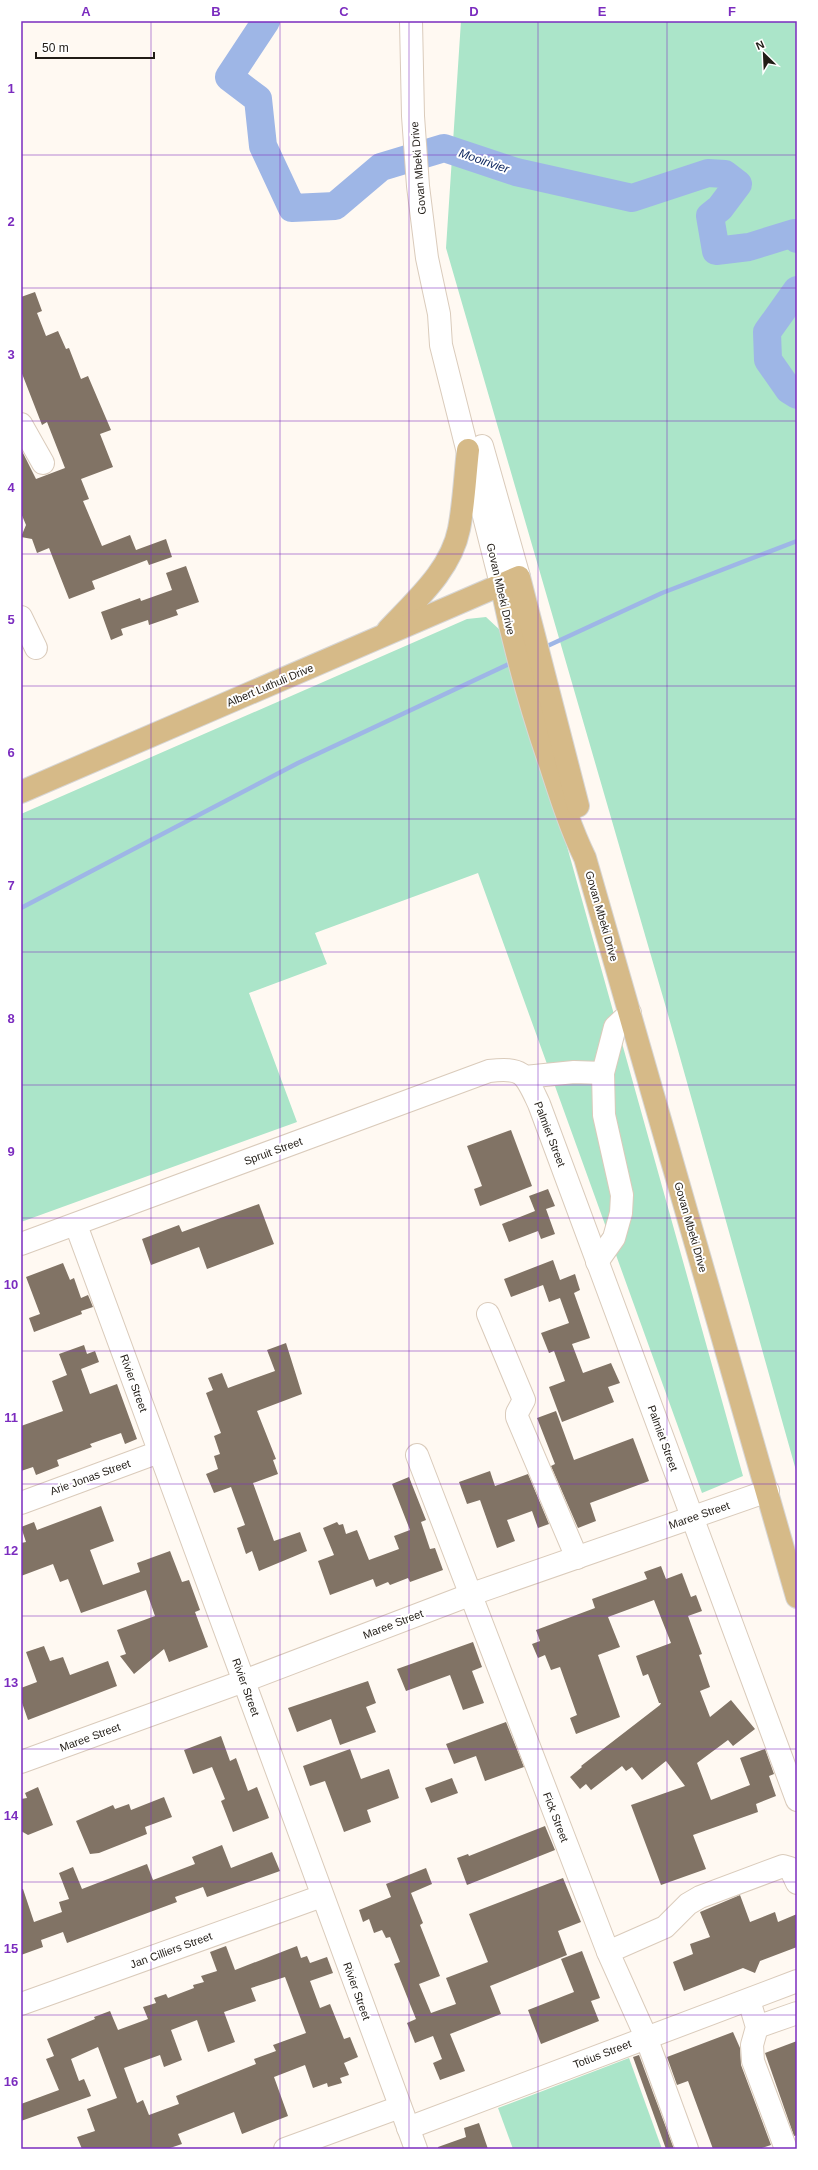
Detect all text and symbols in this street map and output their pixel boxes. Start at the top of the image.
text: A [81,4,91,19]
text: B [211,4,221,19]
text: C [339,4,349,19]
text: D [469,4,479,19]
text: E [598,4,607,19]
text: F [728,4,736,19]
scale bar [36,34,154,60]
north arrow [744,34,784,74]
text: N [754,38,766,52]
text: 50 m [42,41,69,55]
text: 1 [7,81,15,96]
street label: Govan Mbeki Drive [408,121,428,215]
water label: Mooirivier [457,146,512,176]
text: 2 [7,214,15,229]
text: 3 [7,347,15,362]
text: 4 [7,480,15,495]
street label: Govan Mbeki Drive [485,542,517,636]
text: 5 [7,612,15,627]
street label: Albert Luthuli Drive [225,661,315,709]
text: 6 [7,745,15,760]
street label: Govan Mbeki Drive [583,869,621,963]
text: 7 [7,878,15,893]
text: 8 [7,1011,15,1026]
street label: Palmiet Street [532,1100,568,1168]
street label: Spruit Street [242,1135,304,1167]
text: 9 [7,1144,15,1159]
street label: Govan Mbeki Drive [672,1180,710,1274]
text: 10 [4,1277,18,1292]
street label: Rivier Street [118,1353,150,1413]
street label: Palmiet Street [646,1403,680,1473]
text: 11 [4,1410,18,1425]
street label: Arie Jonas Street [48,1457,132,1497]
street label: Maree Street [667,1499,731,1531]
text: 12 [4,1543,18,1558]
street label: Maree Street [361,1607,425,1641]
street label: Rivier Street [230,1657,262,1717]
text: 13 [4,1675,18,1690]
street label: Maree Street [58,1720,122,1754]
street label: Fick Street [541,1790,571,1844]
text: 14 [4,1808,19,1823]
street label: Jan Cilliers Street [128,1930,214,1970]
text: 15 [4,1941,18,1956]
street label: Rivier Street [341,1961,373,2021]
street label: Totius Street [571,2037,633,2071]
text: 16 [4,2074,18,2089]

